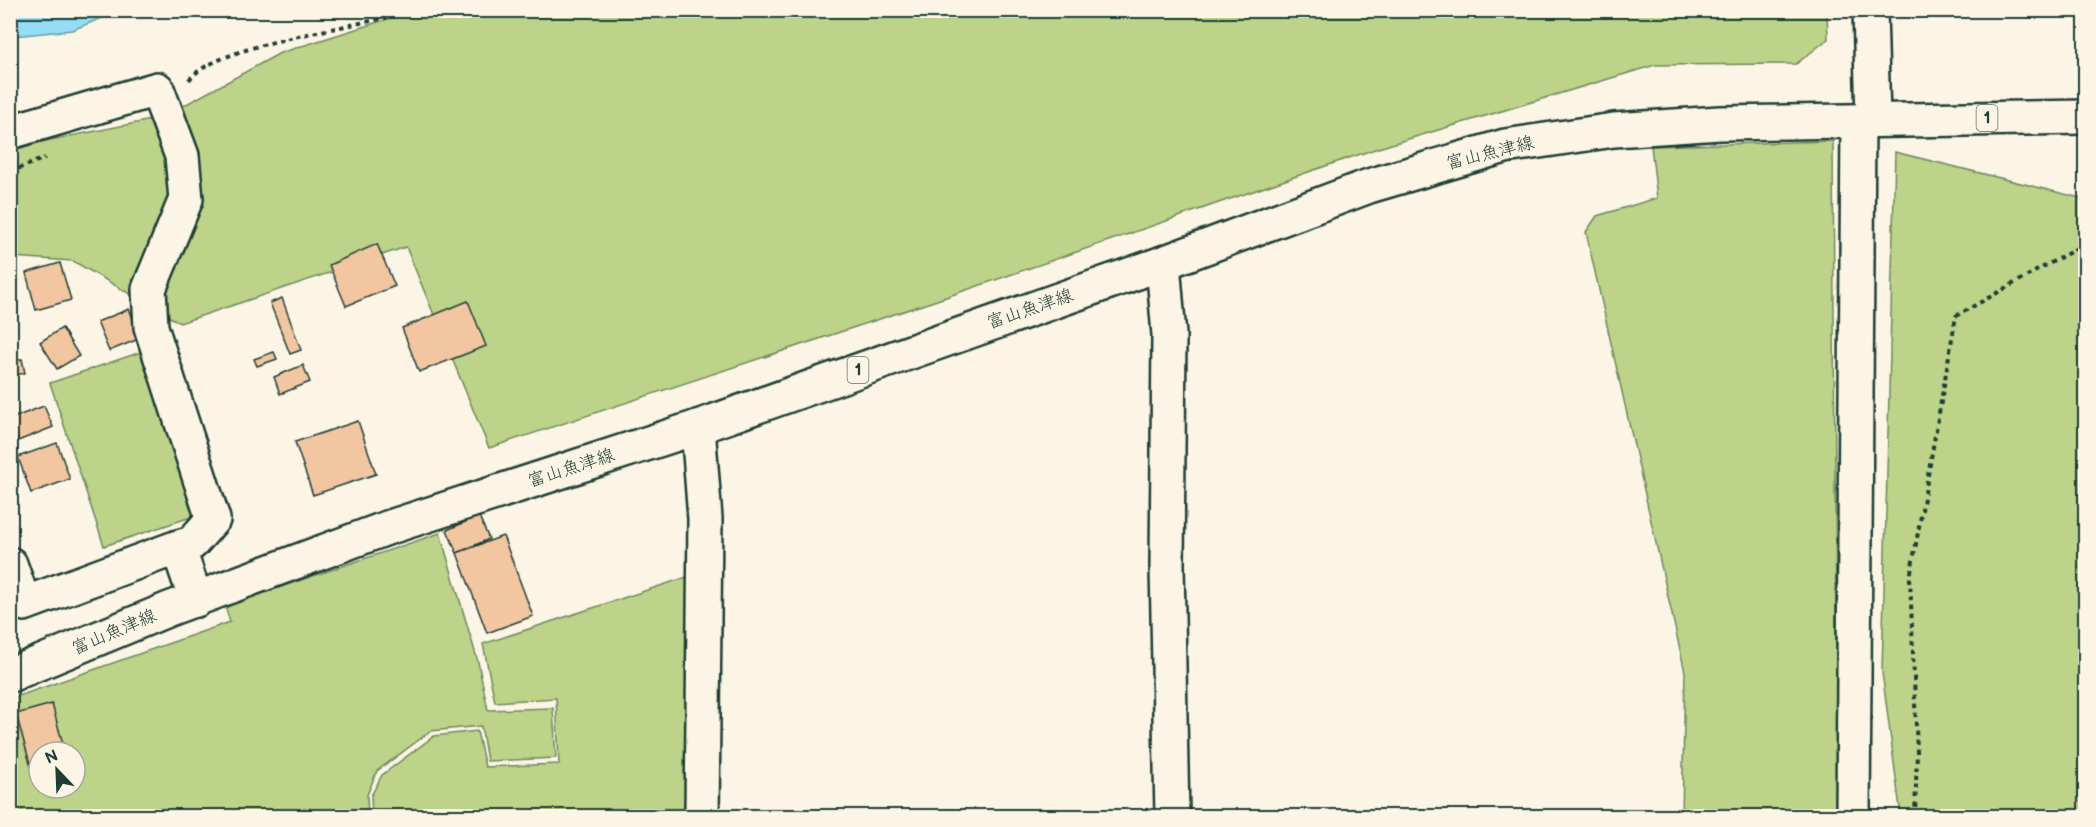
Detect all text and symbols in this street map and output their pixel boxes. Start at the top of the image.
road number: 1 [1976,105,1998,131]
street label: 富山魚津線 [1444,132,1536,174]
street label: 富山魚津線 [984,284,1076,334]
road number: 1 [848,357,868,383]
street label: 富山魚津線 [525,444,617,492]
street label: 富山魚津線 [68,605,160,659]
north arrow [27,740,87,800]
text: N [42,746,61,769]

